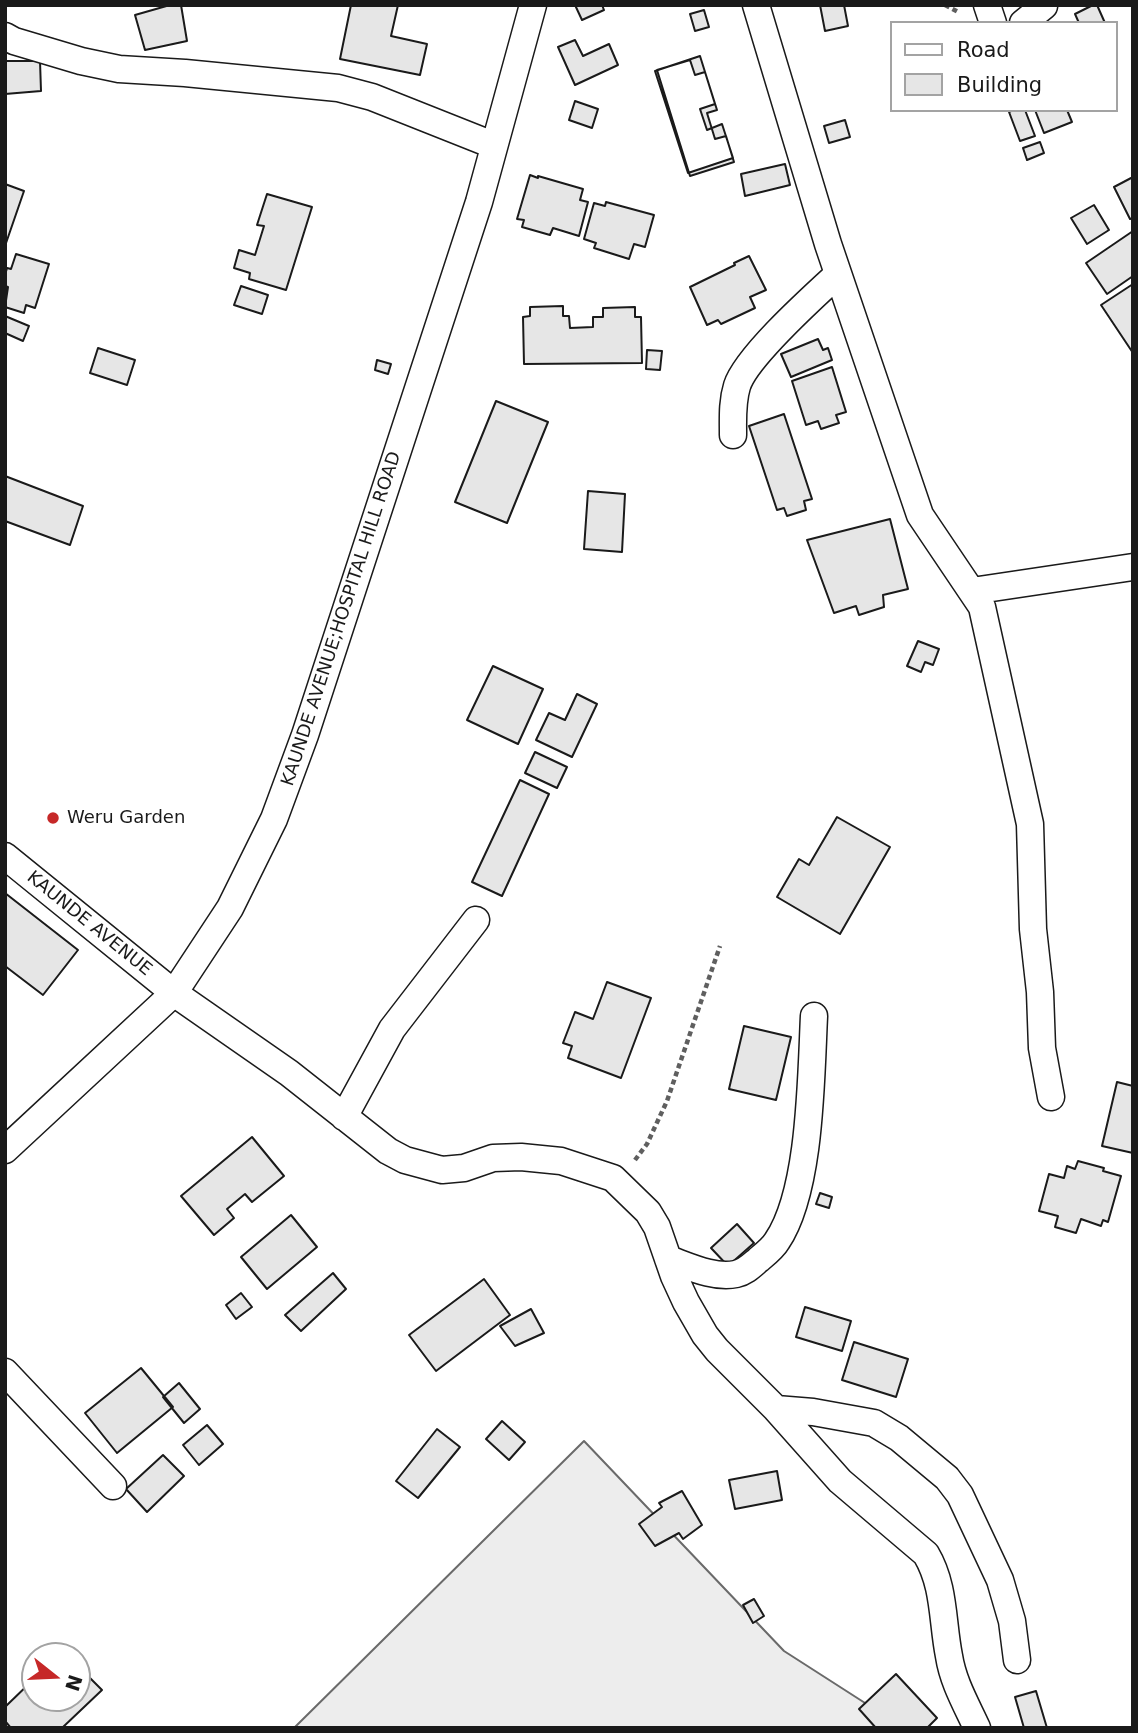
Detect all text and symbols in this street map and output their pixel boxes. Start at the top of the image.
legend [890,21,1117,112]
text: Road [957,38,1010,62]
text: Building [957,73,1042,97]
street label: KAUNDE AVENUE;HOSPITAL HILL ROAD [278,449,406,789]
place label: Weru Garden [67,807,185,829]
marker: Weru Garden [45,810,61,826]
street label: KAUNDE AVENUE [22,867,156,981]
north arrow [21,1642,91,1712]
text: N [61,1672,87,1694]

